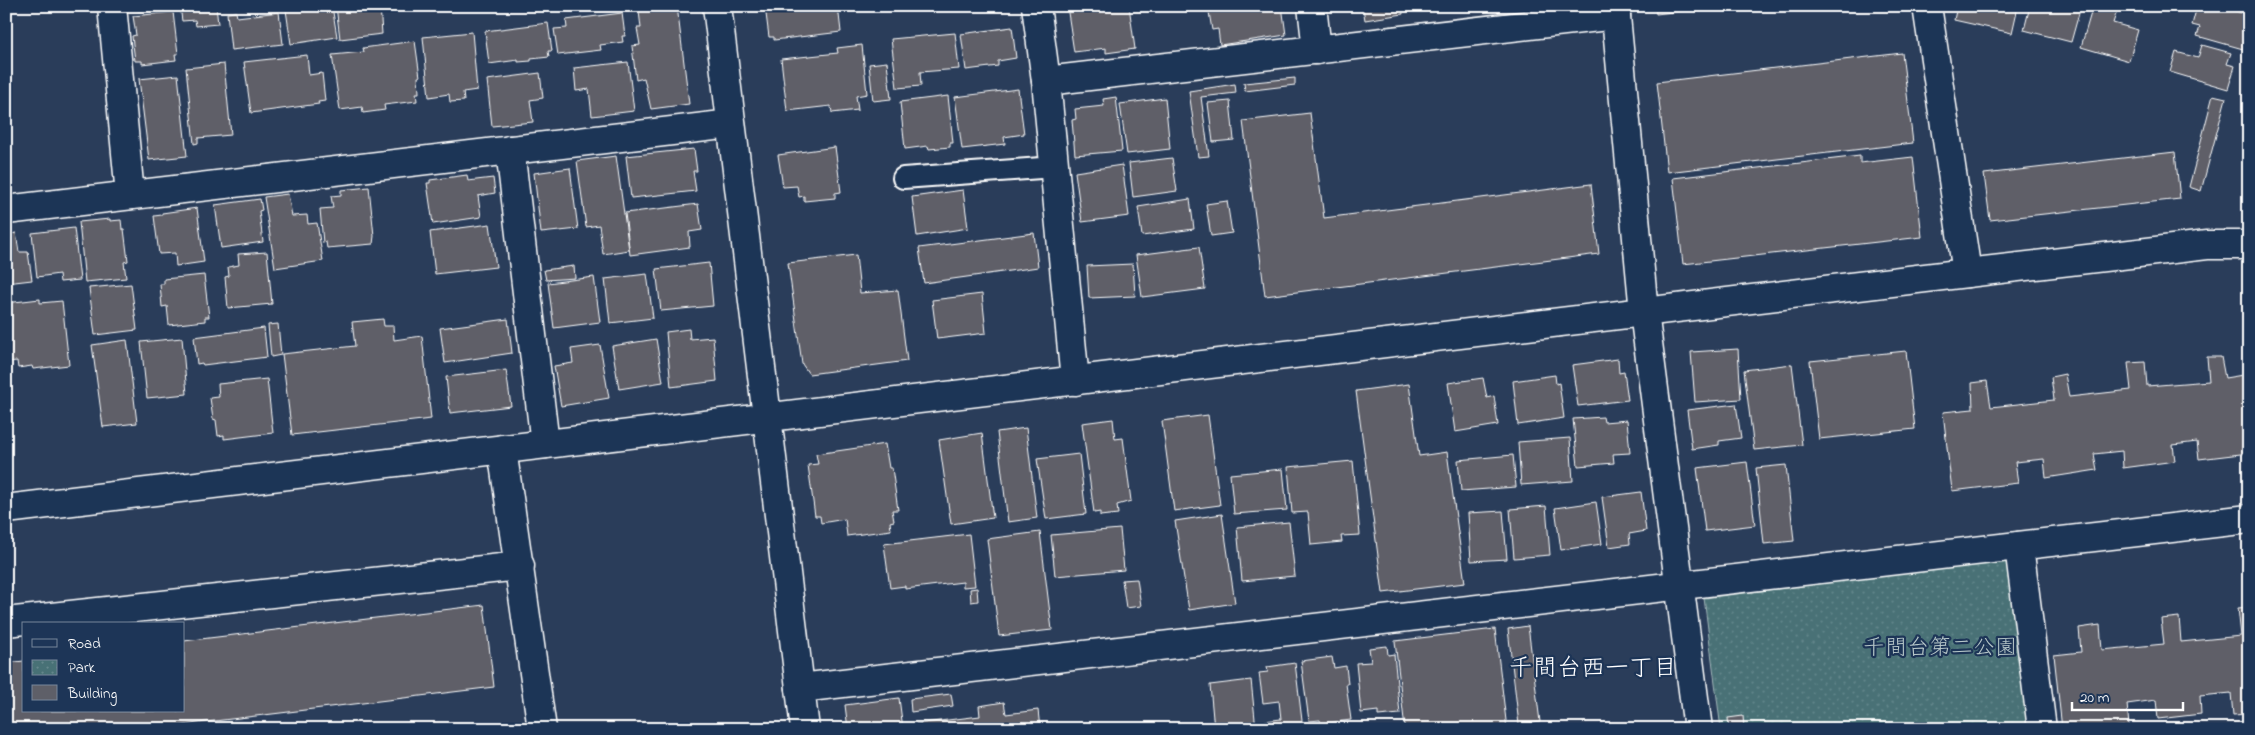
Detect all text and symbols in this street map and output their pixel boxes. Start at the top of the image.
legend [22,622,185,712]
text: Road [68,633,101,655]
park label: 千間台第二公園 [1863,633,2017,665]
district label: 千間台西一丁目 [1509,652,1677,687]
text: Park [68,657,96,679]
scale bar [2072,680,2184,712]
text: Building [67,683,117,706]
text: 20 m [2080,687,2110,709]

